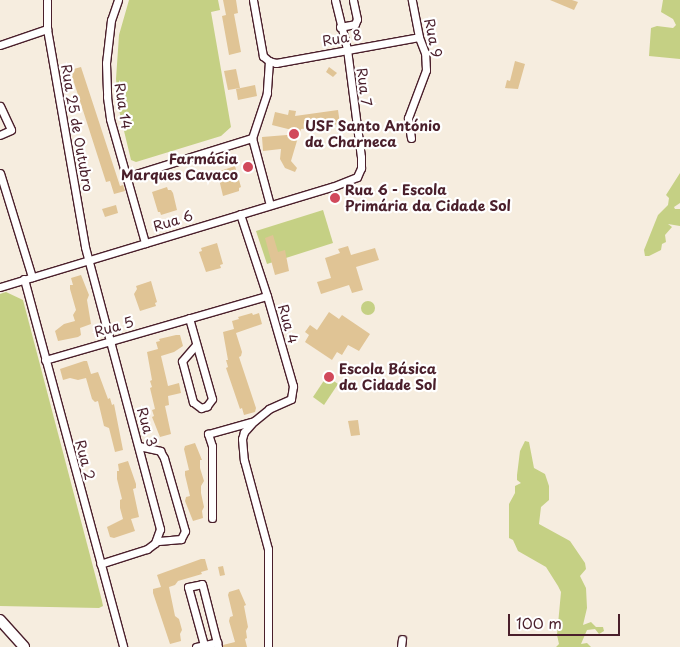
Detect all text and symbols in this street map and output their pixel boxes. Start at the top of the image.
street label: Rua 9 [421,17,445,59]
street label: Rua 8 [321,26,363,50]
street label: Rua 25 de Outubro [57,63,97,193]
street label: Rua 7 [353,66,375,108]
street label: Rua 14 [111,81,135,131]
place label: USF Santo António da Charneca [305,118,439,150]
marker: USF Santo António da Charneca [287,127,301,141]
place label: Farmácia Marques Cavaco [120,151,238,184]
marker: Farmácia Marques Cavaco [242,161,254,173]
place label: Rua 6 - Escola Primária da Cidade Sol [345,182,510,214]
marker: Rua 6 - Escola Primária da Cidade Sol [329,192,341,204]
street label: Rua 6 [151,207,195,235]
street label: Rua 4 [274,302,302,346]
street label: Rua 5 [92,313,136,341]
place label: Escola Básica da Cidade Sol [339,361,437,394]
marker: Escola Básica da Cidade Sol [323,371,335,383]
street label: Rua 3 [133,405,161,449]
street label: Rua 2 [72,438,98,482]
scale bar [510,604,622,636]
text: 100 m [516,611,562,634]

